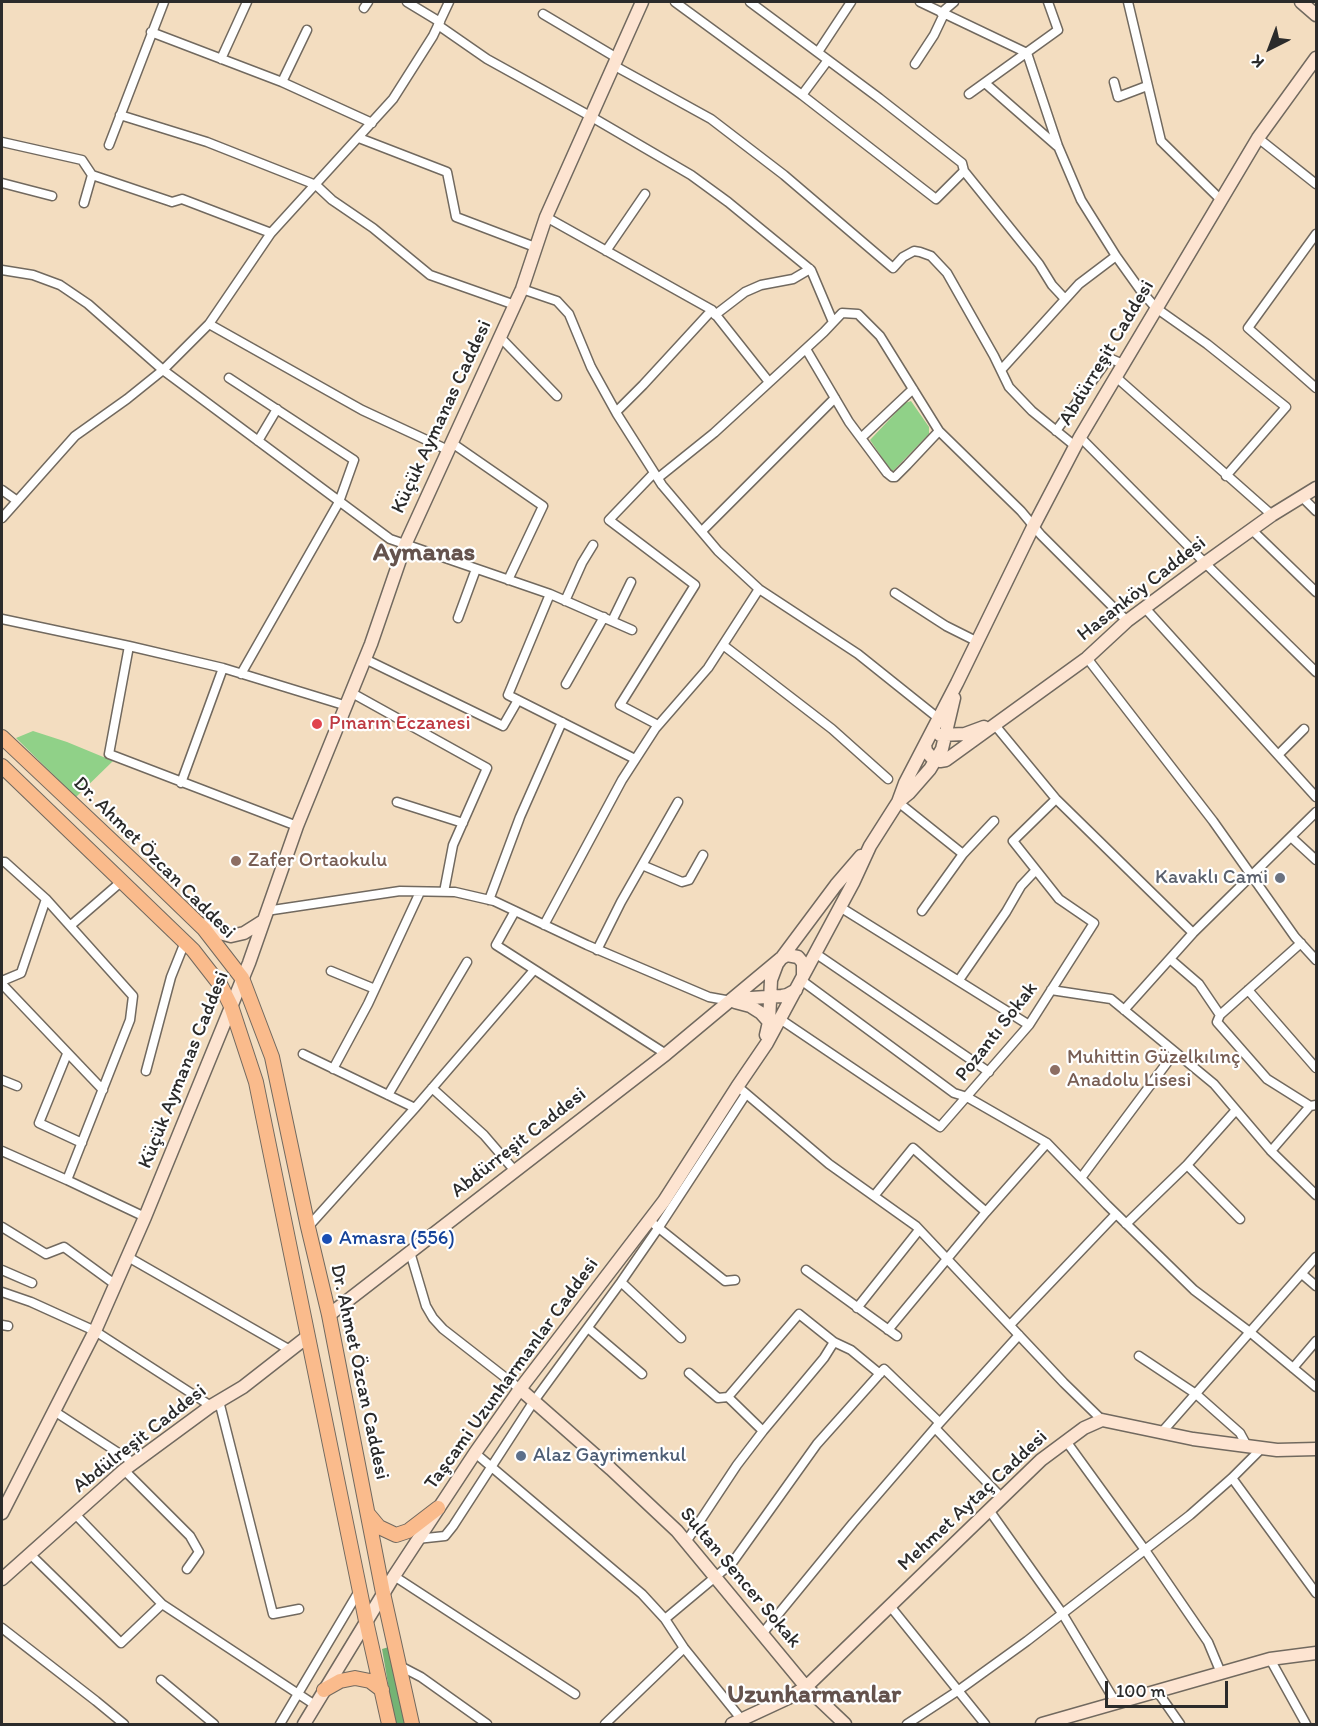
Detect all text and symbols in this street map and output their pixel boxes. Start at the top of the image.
north arrow [1240,18,1300,78]
text: K [1247,51,1268,72]
street label: Abdürreşit Caddesi [1054,276,1160,430]
street label: Küçük Aymanas Caddesi [387,317,497,517]
street label: Hasanköy Caddesi [1073,531,1211,647]
district label: Aymanas [373,537,475,569]
place label: Pınarın Eczanesi [329,712,470,736]
marker: Pınarın Eczanesi [310,717,324,731]
street label: Dr. Ahmet Özcan Caddesi [68,772,240,944]
place label: Zafer Ortaokulu [248,849,387,873]
marker: Zafer Ortaokulu [229,854,243,868]
place label: Kavaklı Cami [1155,866,1268,890]
marker: Kavaklı Cami [1273,871,1287,885]
street label: Küçük Aymanas Caddesi [133,968,235,1172]
street label: Pozantı Sokak [951,977,1043,1087]
place label: Muhittin Güzelkılınç Anadolu Lisesi [1067,1046,1240,1093]
marker: Muhittin Güzelkılınç Anadolu Lisesi [1048,1063,1062,1077]
street label: Abdürreşit Caddesi [447,1083,591,1203]
place label: Amasra (556) [339,1227,455,1251]
marker: Amasra (556) [320,1232,334,1246]
street label: Taşcami Uzunharmanlar Caddesi [420,1253,604,1495]
street label: Dr. Ahmet Özcan Caddesi [324,1262,394,1482]
street label: Abdülreşit Caddesi [69,1379,211,1499]
street label: Mehmet Aytaç Caddesi [893,1425,1053,1577]
place label: Alaz Gayrimenkul [533,1444,686,1468]
marker: Alaz Gayrimenkul [514,1449,528,1463]
street label: Sultan Sencer Sokak [674,1503,806,1653]
scale bar [1108,1669,1231,1707]
district label: Uzunharmanlar [727,1679,901,1711]
text: 100 m [1116,1680,1166,1702]

